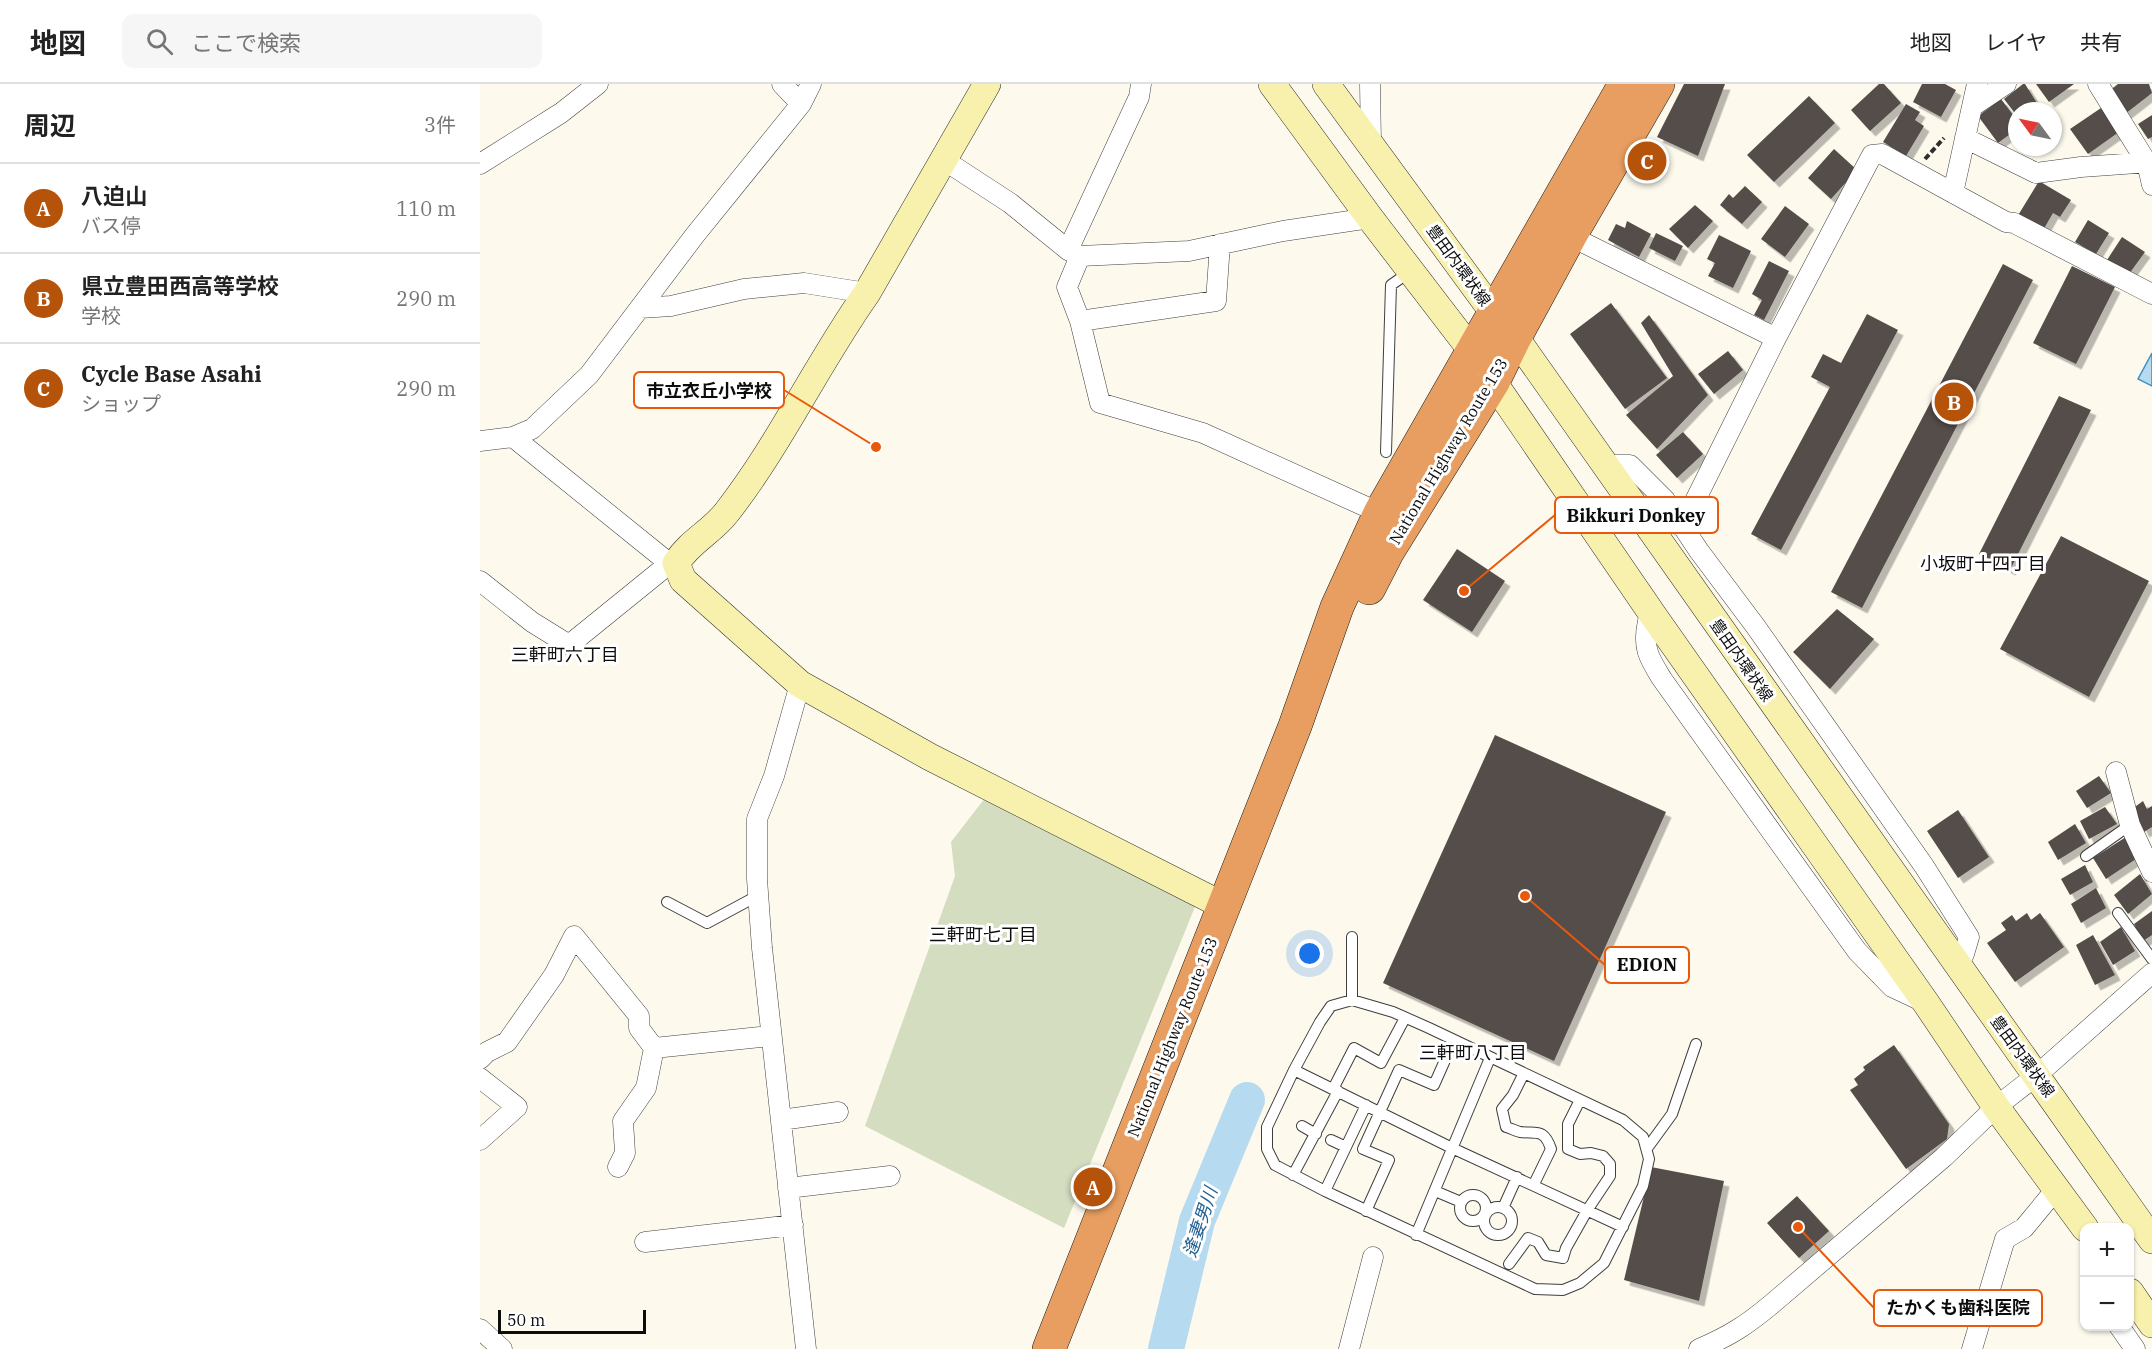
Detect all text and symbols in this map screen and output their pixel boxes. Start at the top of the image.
search box [122,14,542,68]
text: 地図 [30,24,86,61]
icon: search [143,25,176,58]
text: ここで検索 [191,28,301,57]
text: 地図 [1910,28,1952,56]
text: レイヤ [1985,28,2047,56]
text: 共有 [2080,28,2122,56]
north arrow [2008,102,2062,156]
text: 周辺 [24,108,76,142]
text: 3件 [424,111,456,138]
pin: C [1628,138,1666,184]
text: 八迫山 [81,181,147,210]
text: A [37,195,50,222]
text: 110 m [396,195,456,222]
text: バス停 [81,212,141,239]
street label: 豊田内環状線 [1423,220,1495,310]
text: 県立豊田西高等学校 [81,271,279,300]
text: B [36,285,51,312]
text: 290 m [396,285,456,312]
text: 学校 [81,302,121,329]
street label: National Highway Route 153 [1384,354,1512,548]
text: Cycle Base Asahi [81,359,262,388]
callout: 市立衣丘小学校 [634,372,784,408]
text: C [37,375,50,402]
text: 290 m [396,375,456,402]
text: 市立衣丘小学校 [646,379,772,402]
pin: B [1934,380,1974,424]
text: ショップ [81,390,161,417]
callout: Bikkuri Donkey [1555,497,1718,533]
text: Bikkuri Donkey [1567,504,1706,527]
district label: 小坂町十四丁目 [1920,552,2046,575]
street label: 豊田内環状線 [1706,615,1778,705]
district label: 三軒町六丁目 [511,643,619,666]
district label: 三軒町七丁目 [929,923,1037,946]
street label: National Highway Route 153 [1123,934,1221,1140]
your location [1295,939,1324,968]
callout: EDION [1605,947,1689,983]
text: EDION [1617,953,1677,976]
street label: 豊田内環状線 [1987,1011,2059,1101]
district label: 三軒町八丁目 [1419,1041,1527,1064]
pin: A [1074,1164,1112,1210]
water label: 逢妻男川 [1178,1182,1223,1260]
map controls [2080,1223,2134,1331]
button: + [2080,1223,2134,1277]
button: − [2080,1277,2134,1331]
callout: たかくも歯科医院 [1874,1290,2042,1326]
text: たかくも歯科医院 [1886,1296,2030,1319]
scale bar [498,1307,646,1334]
text: 50 m [507,1310,545,1330]

